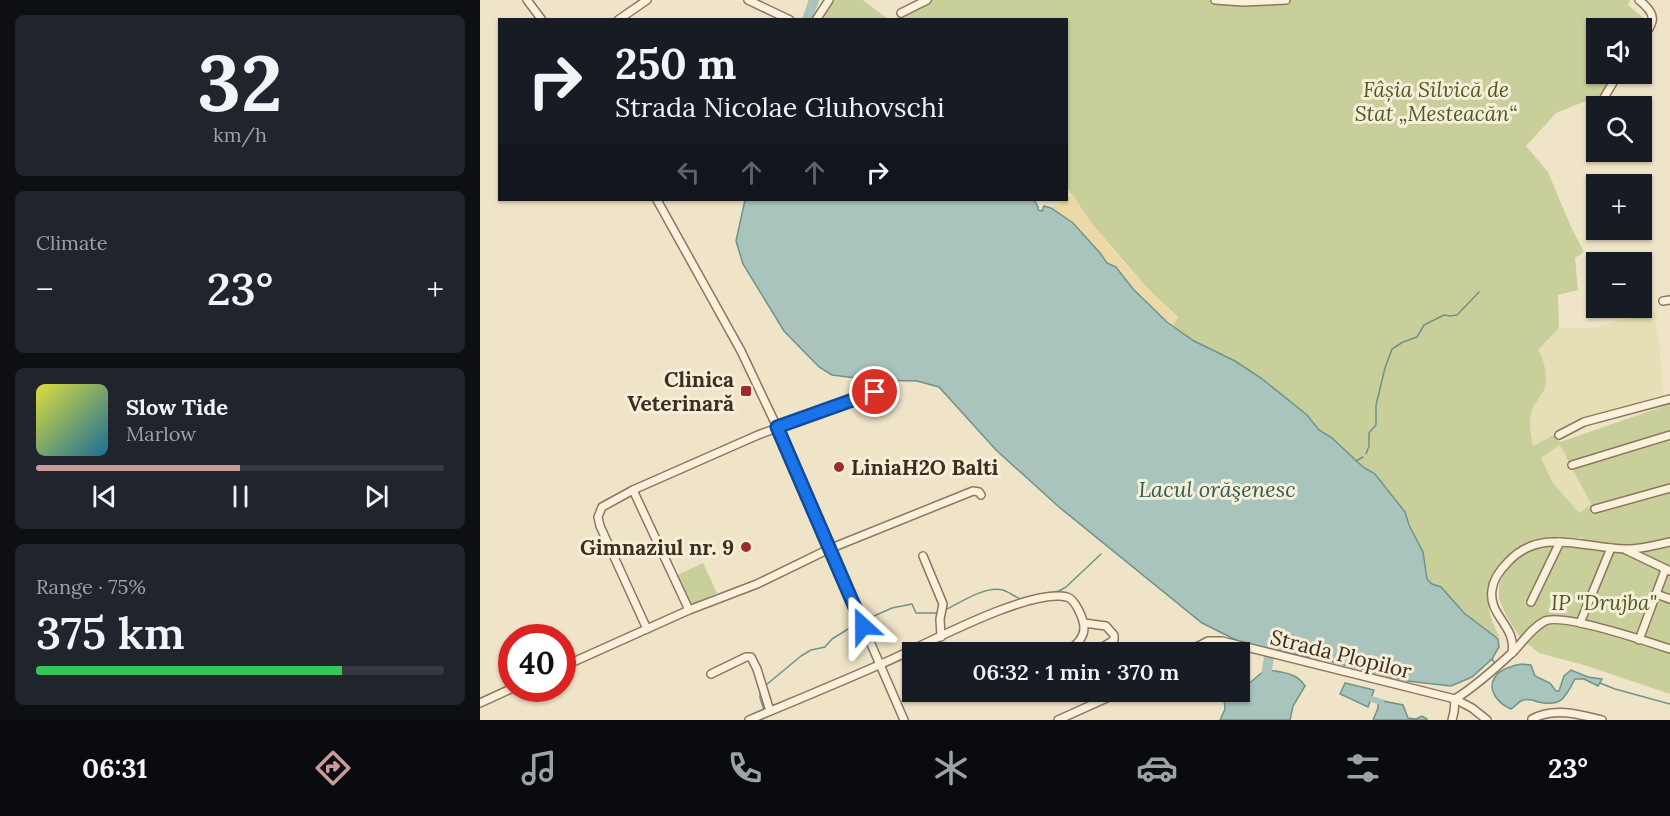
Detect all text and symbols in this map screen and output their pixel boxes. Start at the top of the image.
map controls [1586,18,1652,318]
button: sound [1586,18,1652,84]
text: 32 [197,33,283,132]
text: 250 m [615,37,736,91]
icon: right [516,42,594,120]
park label: Fâșia Silvică de Stat „Mesteacăn“ [1355,76,1517,127]
text: Strada Nicolae Gluhovschi [615,90,945,124]
button: search [1586,96,1652,162]
text: km/h [213,122,267,147]
icon: left [672,156,705,189]
icon: ahead [735,156,768,189]
icon: ahead [798,156,831,189]
icon: right [861,156,894,189]
button: + [1586,174,1652,240]
text: Climate [36,230,108,255]
button: − [1586,252,1652,318]
text: 23° [207,260,273,317]
text: − [36,268,54,310]
text: + [426,268,444,310]
place label: Clinica Veterinară [627,366,734,417]
pin [849,366,900,417]
icon: arrive [858,375,891,408]
marker: Clinica Veterinară [739,384,753,398]
text: Slow Tide [126,393,228,421]
text: Marlow [126,421,196,446]
place label: LiniaH2O Balti [851,454,999,481]
marker: LiniaH2O Balti [832,460,846,474]
water label: Lacul orăşenesc [1138,475,1296,503]
icon: previous [88,480,121,513]
icon: pause [224,480,257,513]
icon: next [360,480,393,513]
place label: Gimnaziul nr. 9 [580,534,734,561]
marker: Gimnaziul nr. 9 [739,540,753,554]
text: Range · 75% [36,574,146,599]
park label: IP "Drujba" [1551,589,1657,616]
position arrow [831,594,895,658]
text: 375 km [36,604,185,661]
street label: Strada Plopilor [1267,623,1415,685]
speed limit sign: 40 [498,624,576,702]
text: 06:32 · 1 min · 370 m [973,658,1179,686]
icon: directions [312,747,354,789]
icon: music [518,747,560,789]
icon: phone [724,747,766,789]
icon: climate [930,747,972,789]
icon: car [1136,747,1178,789]
icon: filters [1342,747,1384,789]
text: 06:31 [82,751,148,785]
text: 23° [1548,751,1588,785]

